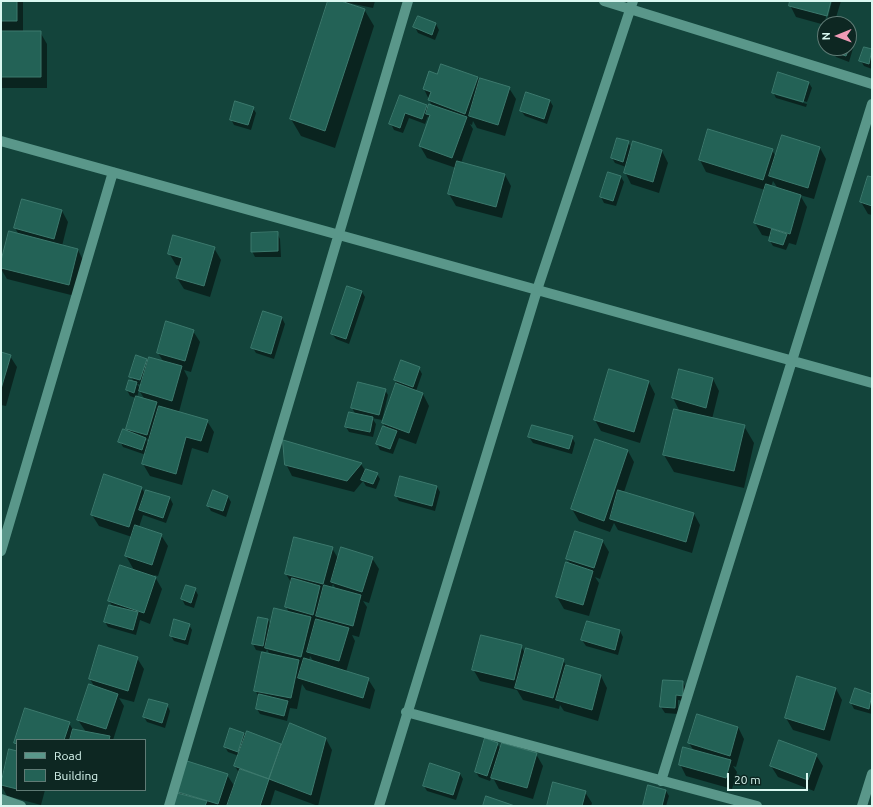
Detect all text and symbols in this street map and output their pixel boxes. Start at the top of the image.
north arrow [817,16,857,56]
text: N [820,32,832,40]
legend [16,739,146,791]
text: Road [54,749,82,762]
scale bar [729,765,810,791]
text: Building [54,769,98,782]
text: 20 m [734,773,761,786]

